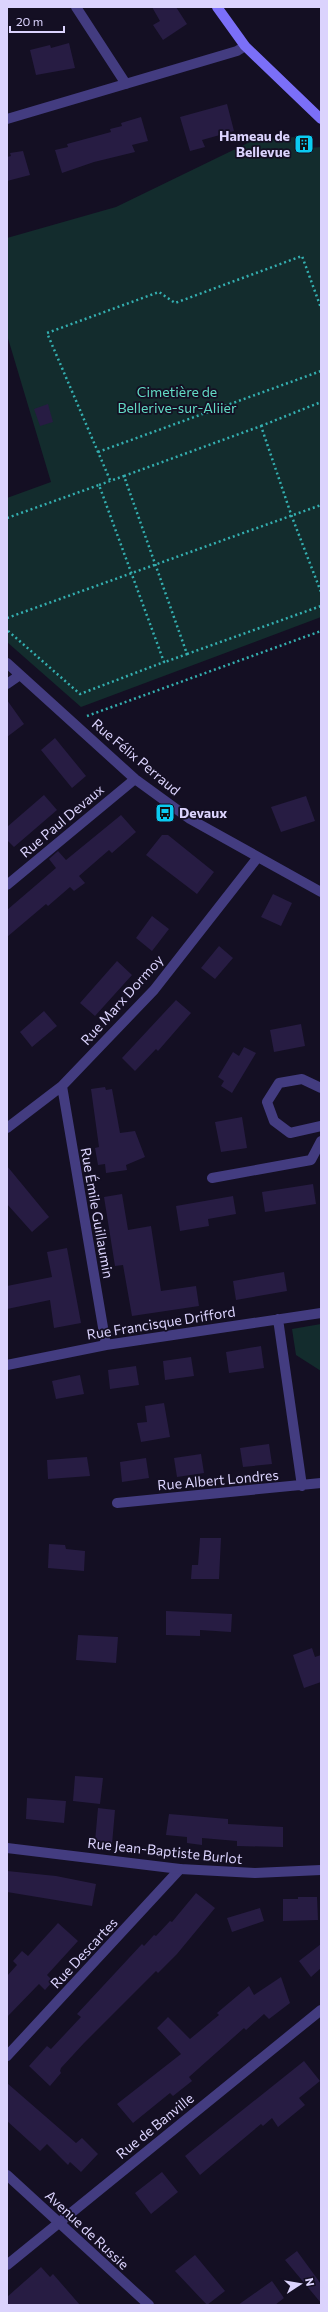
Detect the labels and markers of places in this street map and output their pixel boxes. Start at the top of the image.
place label: Hameau de Bellevue [219,127,290,160]
building icon: Hameau de Bellevue [293,133,315,155]
bus stop icon: Devaux [154,802,176,824]
place label: Devaux [179,804,227,821]

